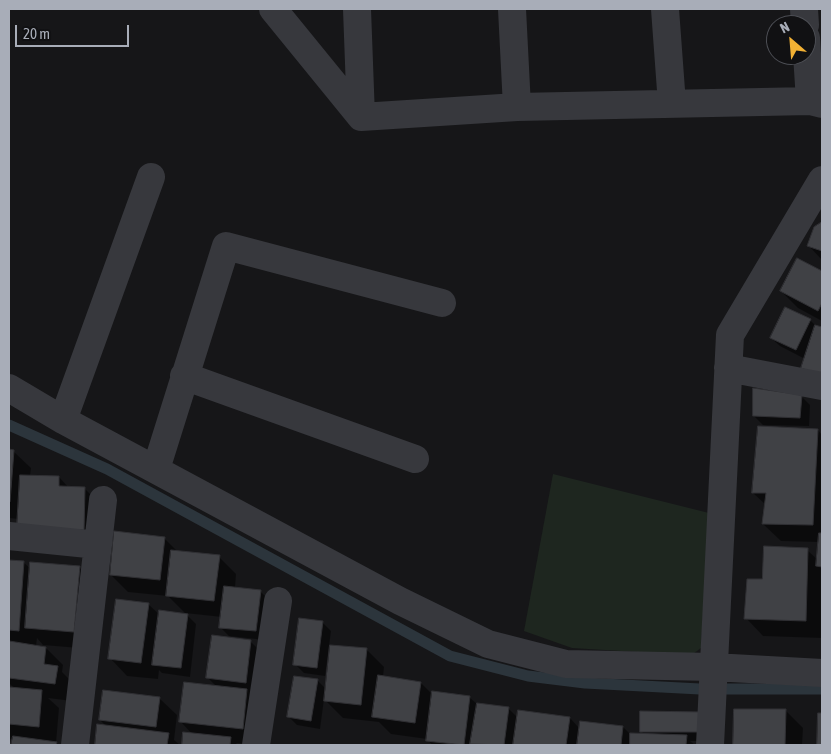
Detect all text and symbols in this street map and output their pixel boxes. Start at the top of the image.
scale bar [18,15,131,47]
north arrow [766,15,816,65]
text: N [777,19,792,37]
text: 20 m [23,25,50,42]

